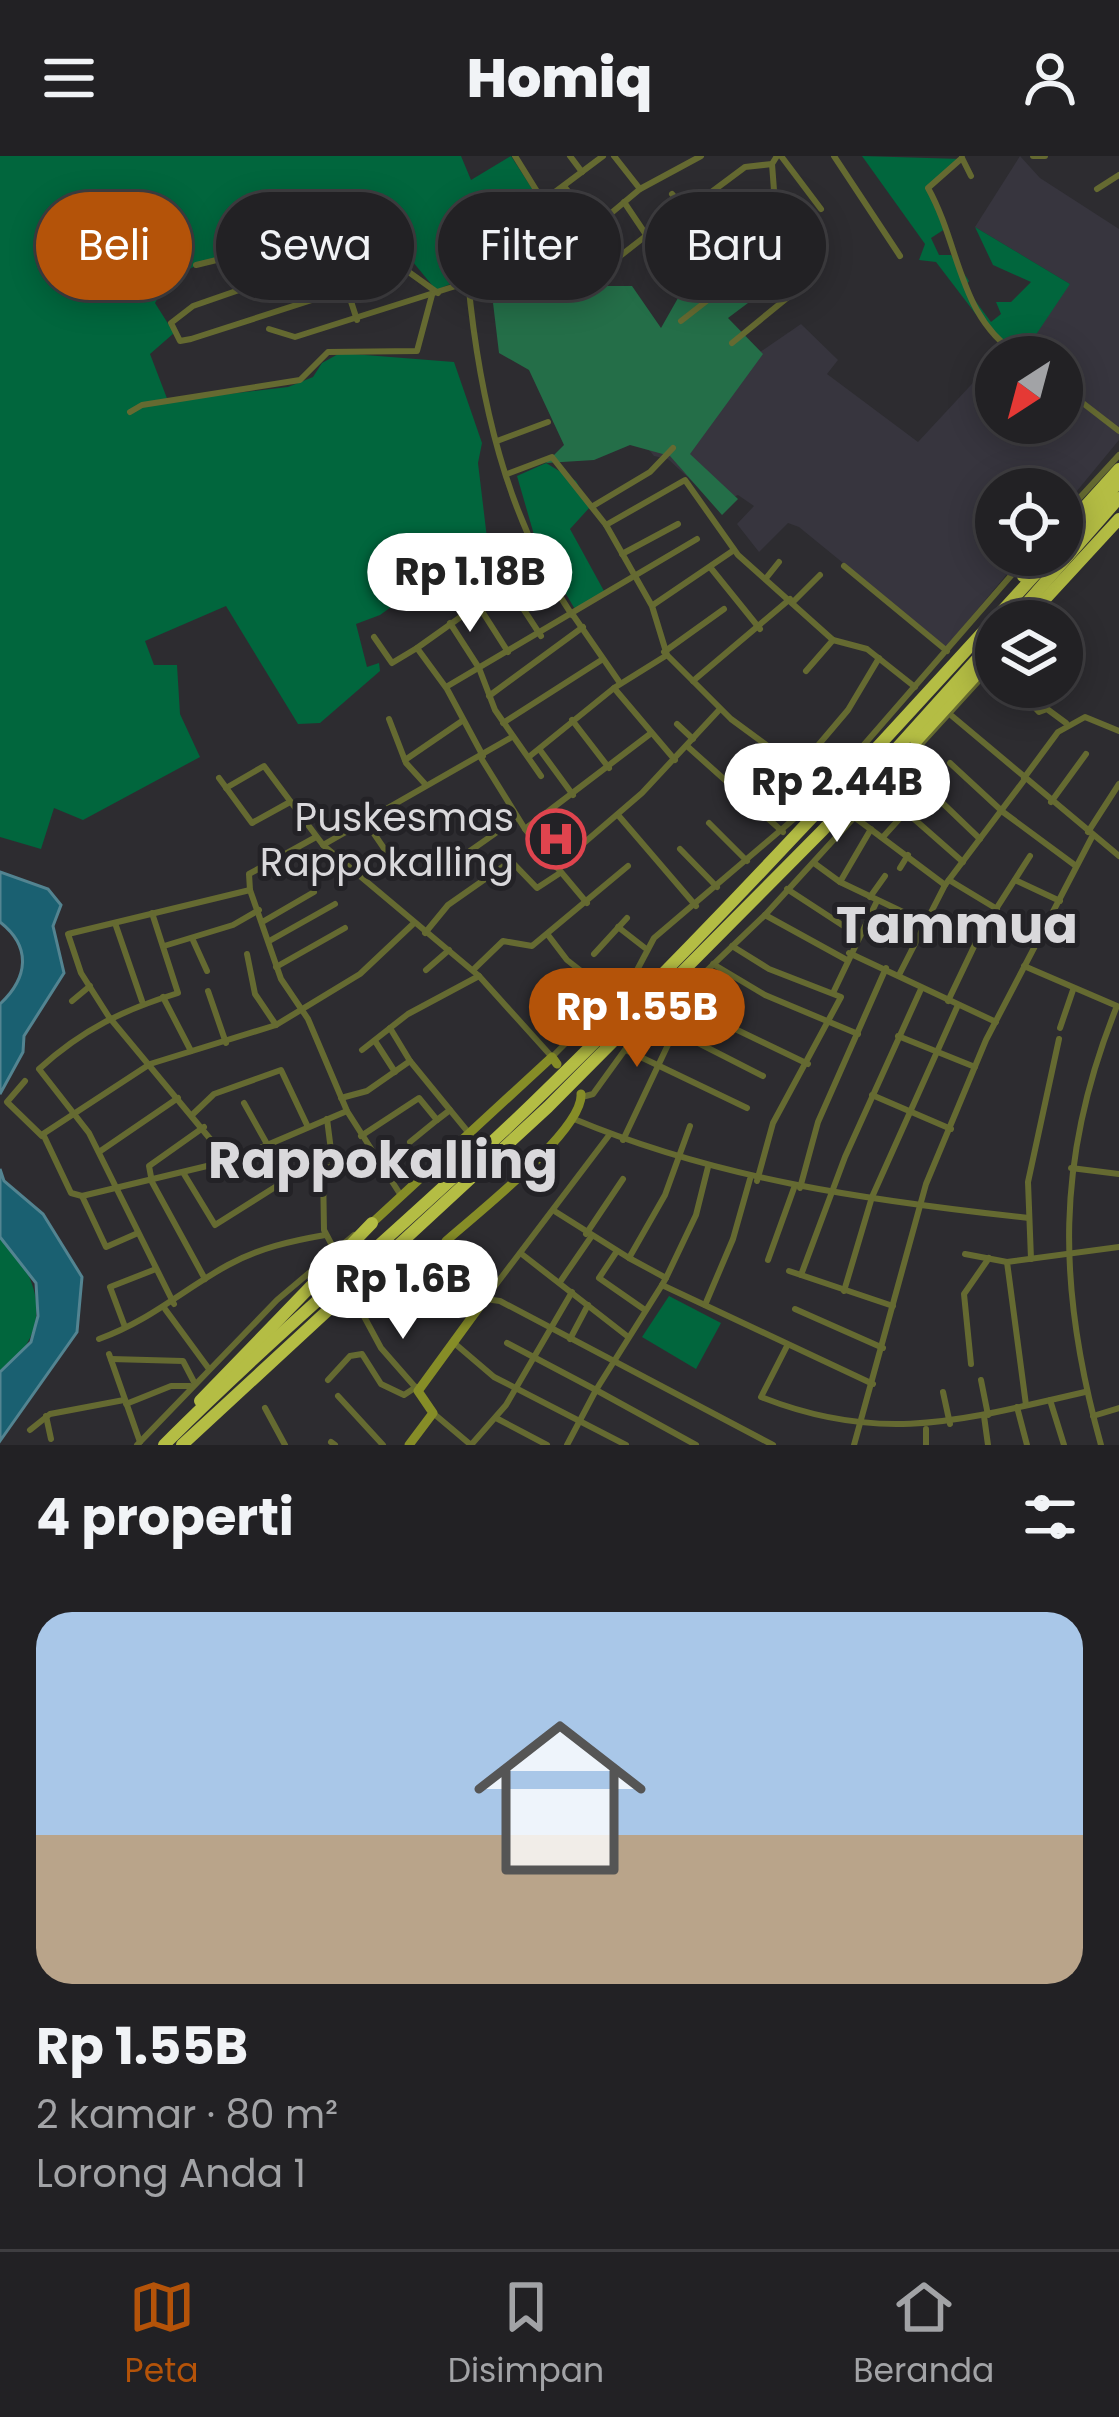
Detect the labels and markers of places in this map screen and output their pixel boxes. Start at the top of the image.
pin: Rp 1.18B [346,533,594,635]
pin: Rp 2.44B [713,743,961,845]
place label: Puskesmas Rappokalling [260,790,514,890]
hospital icon: Puskesmas Rappokalling [525,808,587,870]
pin: Rp 1.55B [513,968,761,1070]
pin: Rp 1.6B [292,1240,514,1342]

